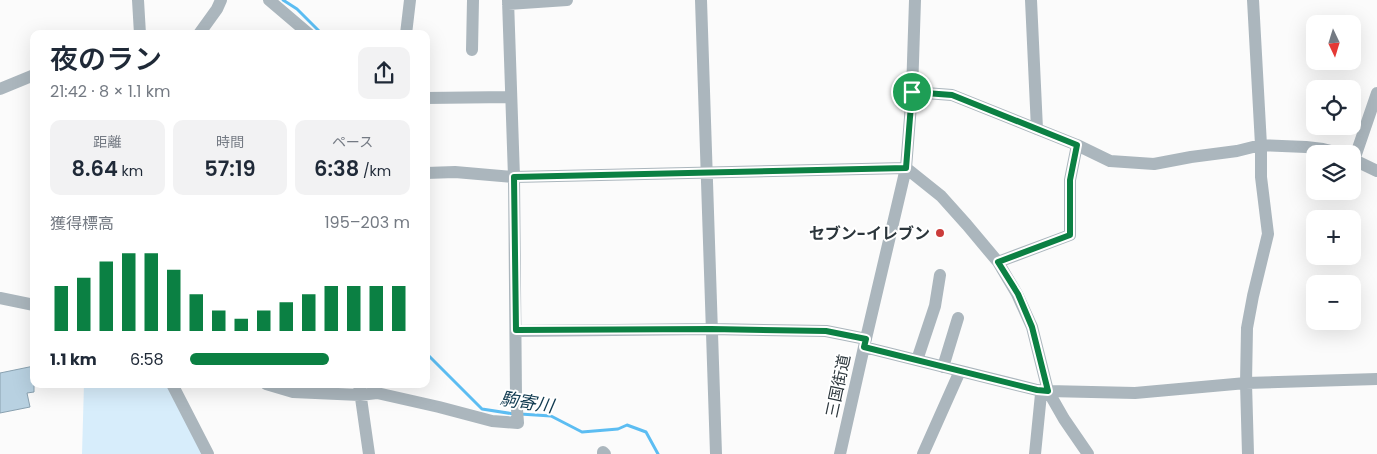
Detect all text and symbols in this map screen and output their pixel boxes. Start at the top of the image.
north arrow [1306,15,1361,70]
map controls [1306,15,1361,330]
text: 夜のラン [50,40,162,79]
button: share [358,47,410,99]
pin [891,71,933,113]
icon: arrive [898,78,926,106]
text: 21:42 · 8 × 1.1 km [50,80,170,103]
button: locate [1306,80,1361,135]
text: 距離 [93,132,121,152]
text: 時間 [216,132,244,152]
text: ペース [332,132,373,152]
button: layers [1306,145,1361,200]
text: 8.64 [71,154,118,183]
text: 57:19 [204,154,256,183]
text: 6:38 [314,154,359,183]
text: km [118,161,143,181]
text: /km [359,161,391,181]
button: + [1306,210,1361,265]
text: 195–203 m [324,211,410,234]
text: 獲得標高 [50,212,114,235]
place label: セブン-イレブン [809,222,930,245]
marker: セブン-イレブン [934,227,946,239]
button: − [1306,275,1361,330]
text: 1.1 km [50,348,97,371]
text: 6:58 [130,348,164,371]
street label: 三国街道 [820,352,856,420]
water label: 駒寄川 [498,385,558,419]

